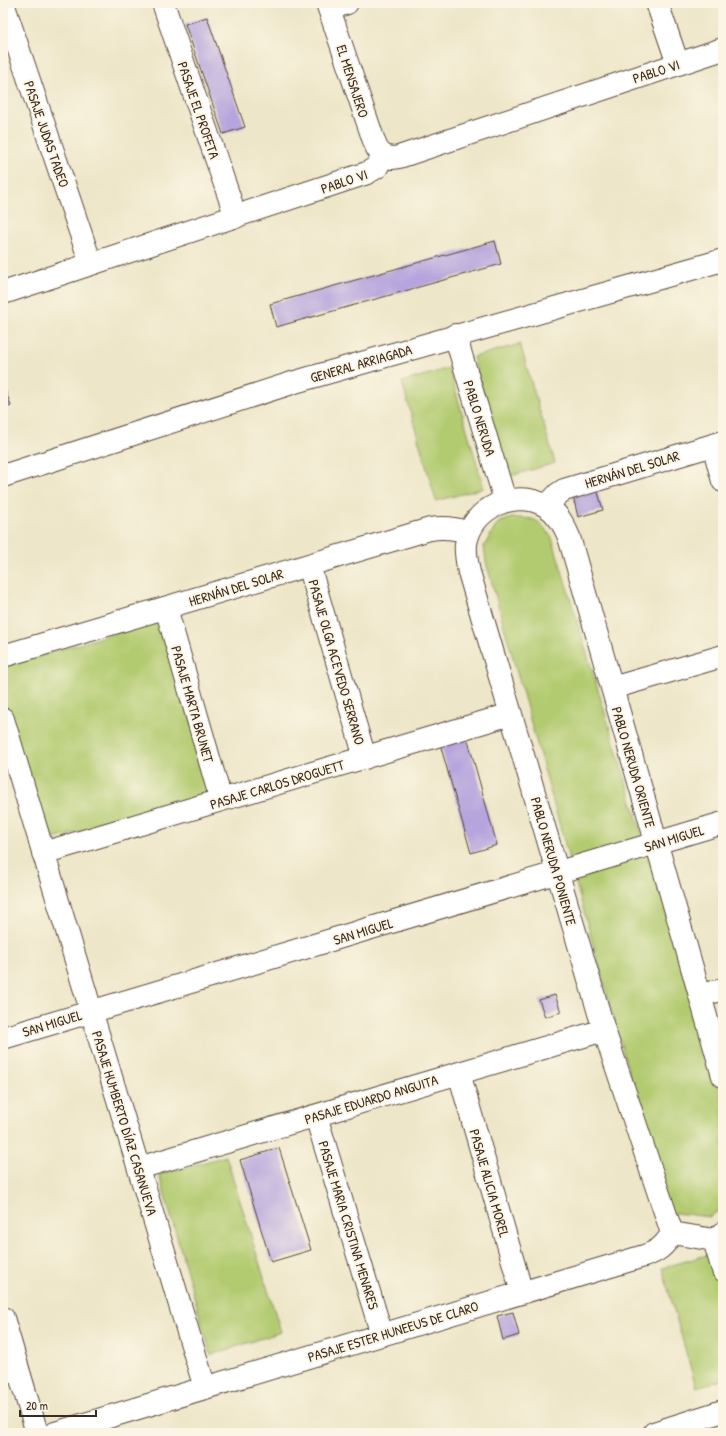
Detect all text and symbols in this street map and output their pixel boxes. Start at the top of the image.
street label: EL MENSAJERO [332,42,374,120]
street label: PABLO VI [630,55,682,87]
street label: PASAJE EL PROFETA [173,59,225,161]
street label: PASAJE JUDAS TADEO [20,78,74,190]
street label: PABLO VI [318,164,370,198]
street label: GENERAL ARRIAGADA [308,339,414,387]
street label: PABLO NERUDA [460,378,501,458]
street label: HERNÁN DEL SOLAR [582,446,682,492]
street label: HERNÁN DEL SOLAR [186,564,286,610]
street label: PASAJE OLGA ACEVEDO SERRANO [304,577,370,747]
street label: PASAJE MARTA BRUNET [167,643,219,765]
street label: PABLO NERUDA ORIENTE [608,704,660,830]
street label: PASAJE CARLOS DROGUETT [208,754,347,813]
street label: PABLO NERUDA PONIENTE [527,795,581,927]
street label: SAN MIGUEL [642,820,706,856]
street label: SAN MIGUEL [331,913,395,949]
street label: SAN MIGUEL [20,1005,84,1041]
street label: PASAJE HUMBERTO DÍAZ CASANUEVA [88,1028,162,1218]
street label: PASAJE EDUARDO ANGUITA [302,1070,440,1128]
street label: PASAJE ALICIA MOREL [465,1127,515,1239]
street label: PASAJE MARIA CRISTINA MENARES [314,1138,384,1312]
street label: PASAJE ESTER HUNEEUS DE CLARO [305,1296,481,1366]
scale bar [20,1392,96,1418]
text: 20 m [26,1397,48,1414]

